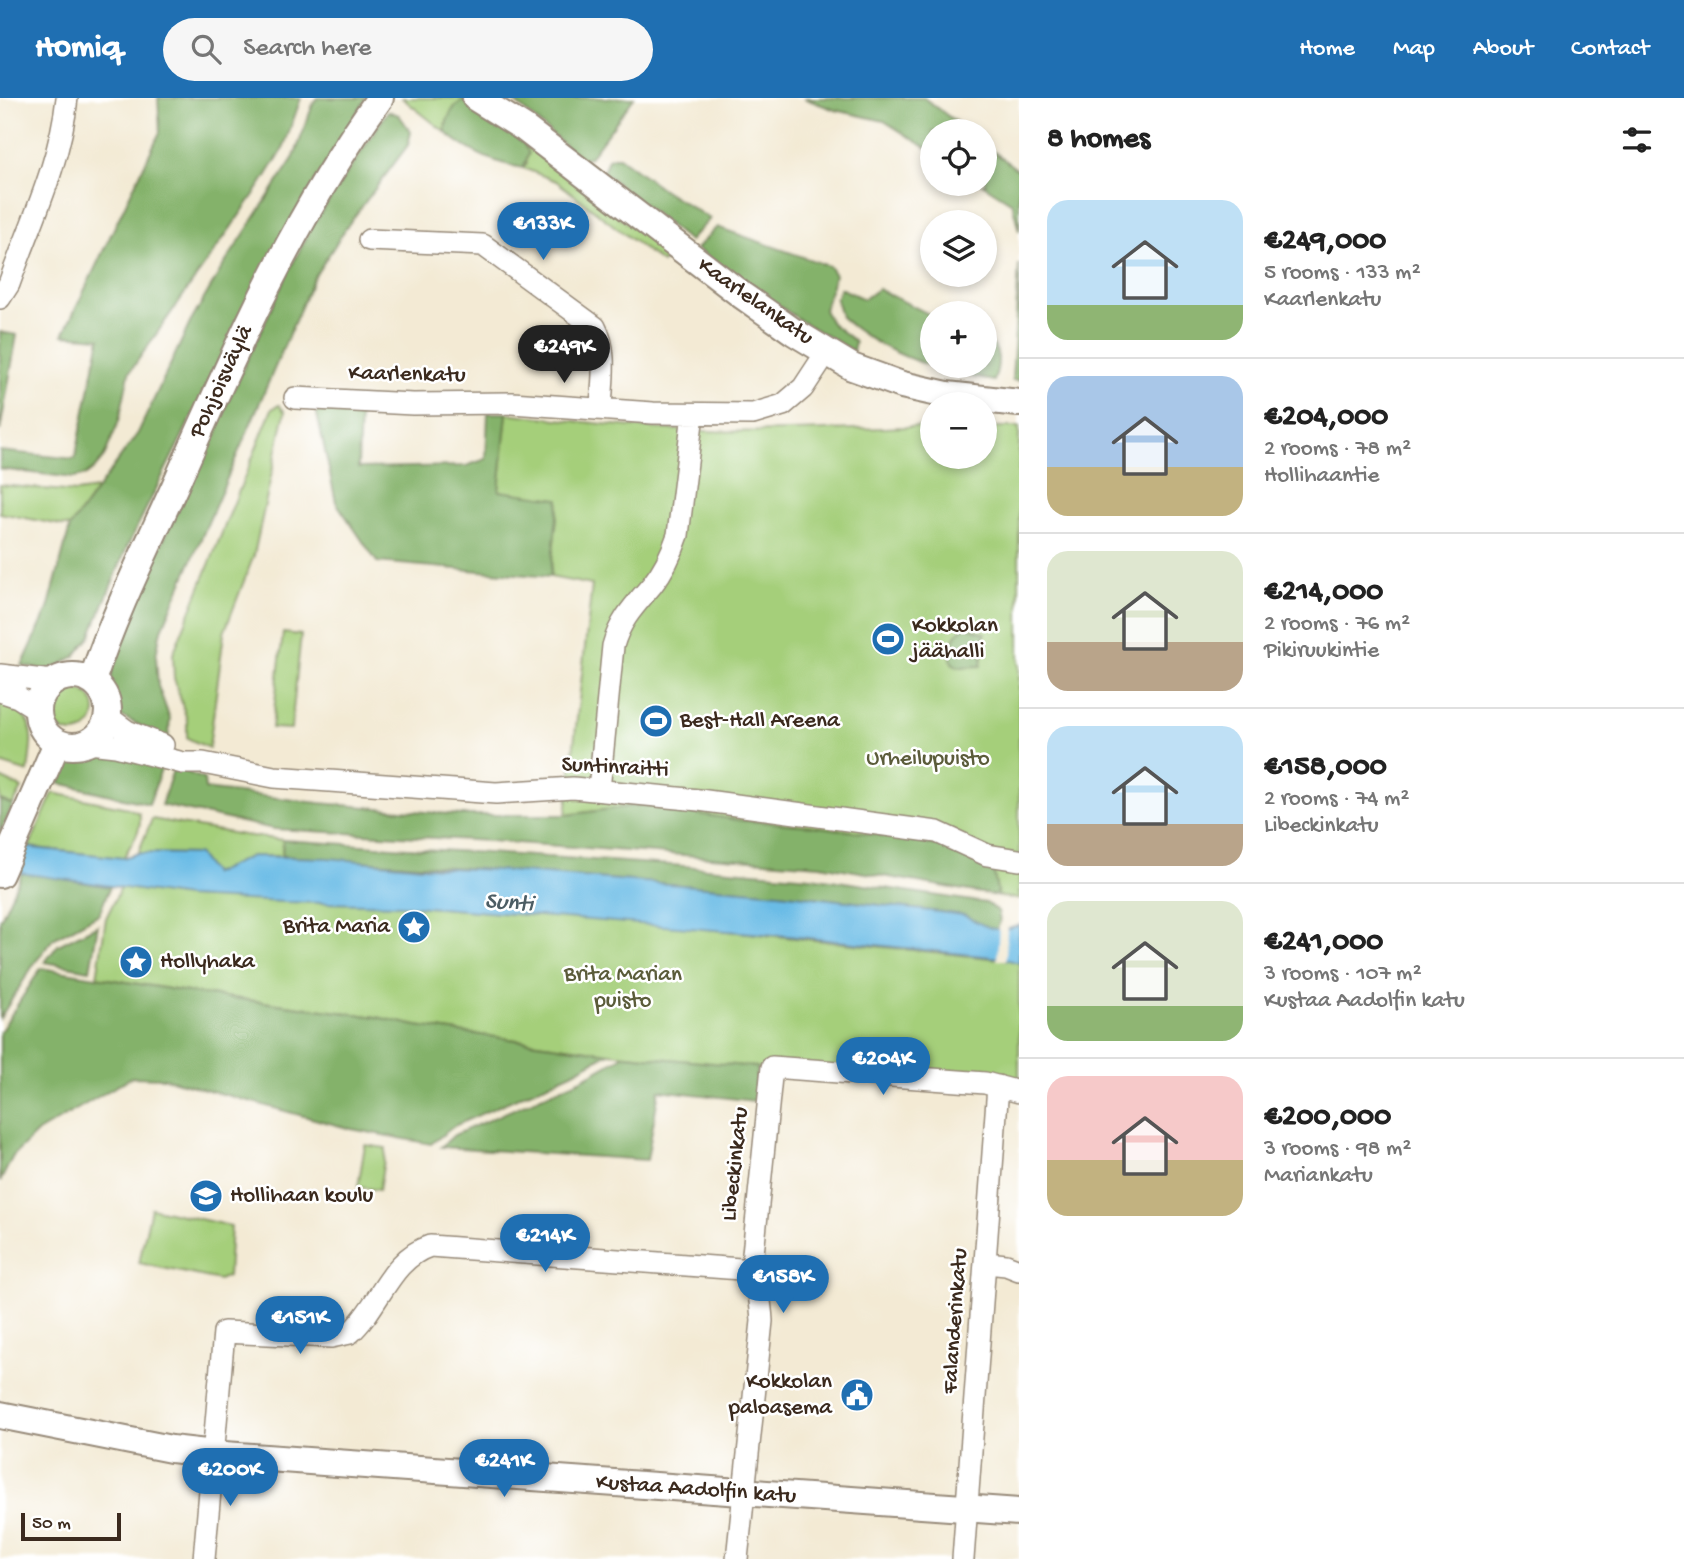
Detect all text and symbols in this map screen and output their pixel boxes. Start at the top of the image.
search box [163,18,653,81]
text: Homiq [35,30,121,68]
icon: search [187,30,225,68]
text: Search here [243,34,371,65]
text: Home [1299,35,1355,64]
text: Map [1393,35,1435,64]
text: About [1473,35,1533,64]
text: Contact [1571,35,1649,64]
map controls [920,119,997,469]
button: locate [920,119,997,196]
icon: filters [1618,121,1656,159]
text: 8 homes [1047,123,1150,158]
pin: €133K [494,202,592,262]
button: layers [920,210,997,287]
text: €133K [513,211,573,238]
text: €249,000 [1264,225,1386,260]
icon: home [1103,228,1187,312]
street label: Kaarlelankatu [692,252,818,352]
text: 5 rooms · 133 m² [1264,260,1421,287]
text: Kaarlenkatu [1264,287,1381,314]
button: + [920,301,997,378]
street label: Pohjoisväylä [184,320,260,444]
pin: €249K [515,326,613,385]
text: €249K [534,334,594,361]
street label: Kaarlenkatu [348,360,466,390]
button: − [920,392,997,469]
text: €204,000 [1264,401,1388,436]
icon: home [1103,404,1187,488]
text: 2 rooms · 78 m² [1264,436,1411,463]
text: Hollihaantie [1264,463,1379,490]
text: €214,000 [1264,576,1383,611]
icon: home [1103,579,1187,663]
text: 2 rooms · 76 m² [1264,611,1410,638]
place label: Kokkolan jäähalli [908,613,998,666]
sports icon: Kokkolan jäähalli [869,620,907,658]
text: Pikiruukintie [1264,638,1379,665]
sports icon: Best‑Hall Areena [637,702,675,740]
place label: Best‑Hall Areena [679,708,841,735]
park label: Urheilupuisto [866,746,990,773]
text: €158,000 [1264,751,1387,786]
street label: Suntinraitti [561,752,669,784]
icon: home [1103,754,1187,838]
text: 2 rooms · 74 m² [1264,786,1409,813]
text: Libeckinkatu [1264,813,1379,840]
water label: Sunti [484,888,537,920]
place icon: Brita Maria [395,908,433,946]
place label: Brita Maria [282,914,391,941]
text: €241,000 [1264,926,1383,961]
icon: home [1103,929,1187,1013]
place icon: Hollyhaka [117,943,155,981]
place label: Hollyhaka [160,949,256,976]
text: 3 rooms · 107 m² [1264,961,1422,988]
park label: Brita Marian puisto [563,962,682,1015]
text: Kustaa Aadolfin katu [1264,988,1465,1015]
pin: €204K [834,1038,932,1097]
text: €204K [852,1046,914,1073]
text: €200,000 [1264,1101,1391,1136]
icon: home [1103,1104,1187,1188]
street label: Libeckinkatu [717,1105,755,1222]
text: 3 rooms · 98 m² [1264,1136,1411,1163]
text: Mariankatu [1264,1163,1373,1190]
school or university icon: Hollihaan koulu [187,1177,225,1215]
place label: Hollihaan koulu [230,1183,373,1210]
pin: €214K [496,1214,594,1274]
text: €214K [516,1223,574,1250]
street label: Falanderinkatu [937,1247,975,1396]
pin: €158K [734,1256,832,1315]
text: €158K [753,1264,813,1291]
pin: €151K [251,1296,349,1356]
text: €151K [271,1305,329,1332]
place label: Kokkolan paloasema [728,1369,833,1422]
public building icon: Kokkolan paloasema [838,1376,876,1414]
pin: €241K [455,1440,553,1499]
pin: €200K [181,1448,279,1508]
text: €241K [475,1448,533,1475]
text: €200K [198,1457,262,1484]
street label: Kustaa Aadolfin katu [595,1470,797,1510]
scale bar [21,1510,121,1542]
text: 50 m [32,1513,71,1536]

